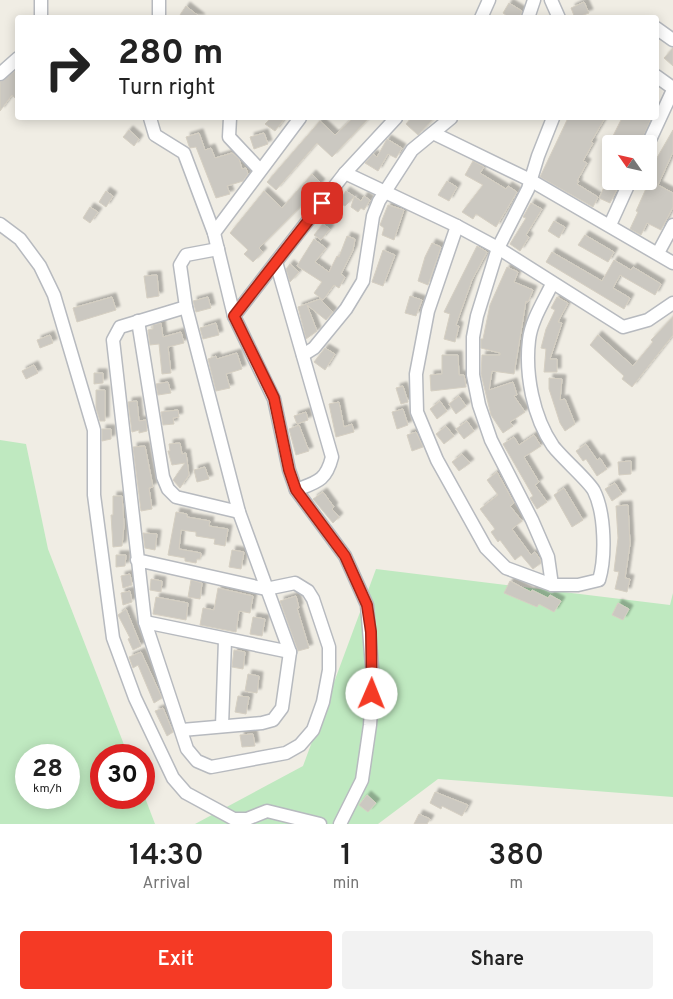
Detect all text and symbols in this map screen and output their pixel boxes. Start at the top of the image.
text: 280 m [118,32,223,76]
icon: right [35,35,100,100]
text: Turn right [118,75,215,102]
north arrow [602,135,658,190]
map controls [602,135,657,190]
pin [301,182,343,224]
icon: arrive [308,189,336,217]
position arrow [345,667,397,719]
speed limit sign: 30 [90,744,155,809]
text: 28 [32,754,63,786]
text: km/h [33,781,62,797]
text: 14:30 [129,838,204,875]
text: 1 [340,838,352,875]
text: 380 [488,838,544,875]
text: Arrival [143,874,190,894]
text: min [333,874,359,894]
text: m [509,874,523,894]
button: Exit [20,931,332,989]
button: Share [342,931,653,989]

